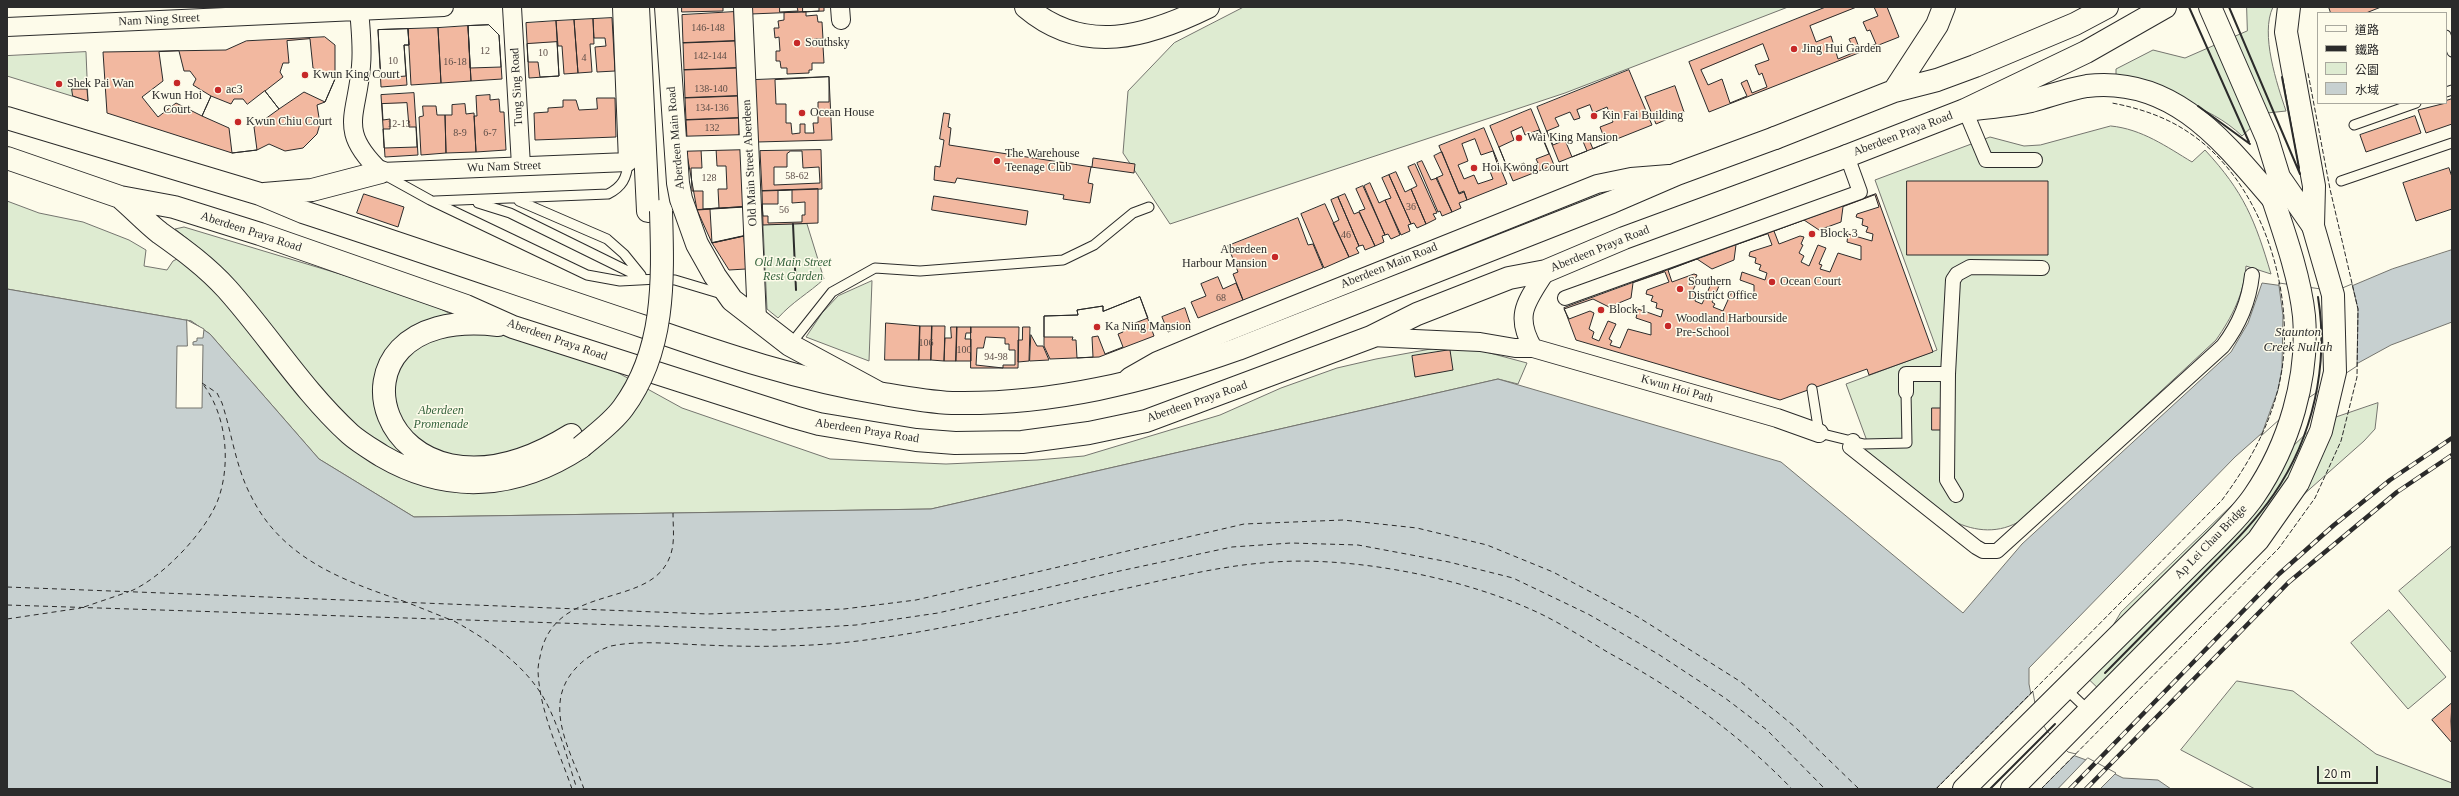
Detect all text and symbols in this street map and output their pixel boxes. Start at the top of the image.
street label: Nam Ning Street [113,10,205,30]
legend [2317,12,2447,104]
text: 道路 [2355,20,2379,37]
house number: 146-148 [690,22,726,34]
place label: Southsky [805,36,857,50]
marker: Southsky [792,38,802,48]
text: 鐵路 [2355,40,2379,57]
place label: Jing Hui Garden [1802,42,1891,56]
street label: Tung Sing Road [508,43,526,131]
marker: Jing Hui Garden [1789,44,1799,54]
house number: 12 [479,45,491,57]
house number: 10 [537,47,549,59]
house number: 142-144 [692,50,728,62]
house number: 4 [581,52,587,64]
house number: 10 [387,55,399,67]
house number: 16-18 [442,56,468,68]
text: 公園 [2355,60,2379,77]
place label: Kwun King Court [313,68,407,82]
marker: Kwun King Court [300,70,310,80]
place label: Shek Pai Wan [67,77,141,91]
marker: Kwun Hoi Court [172,78,182,88]
marker: Shek Pai Wan [54,79,64,89]
street label: Aberdeen Main Road [664,80,688,196]
text: 水域 [2355,80,2379,97]
place label: ac3 [226,83,246,97]
house number: 138-140 [693,83,729,95]
marker: ac3 [213,85,223,95]
place label: Kwun Hoi Court [150,89,204,117]
street label: Old Main Street Aberdeen [739,92,761,234]
house number: 134-136 [694,102,730,114]
place label: Ocean House [810,106,883,120]
street label: Aberdeen Praya Road [1845,106,1961,162]
marker: Ocean House [797,108,807,118]
place label: Kin Fai Building [1602,109,1689,123]
marker: Kin Fai Building [1589,111,1599,121]
place label: Kwun Chiu Court [246,115,340,129]
marker: Kwun Chiu Court [233,117,243,127]
house number: 12-13 [386,118,412,130]
house number: 132 [704,122,720,134]
house number: 8-9 [453,127,467,139]
house number: 6-7 [483,127,497,139]
place label: Wai King Mansion [1527,131,1625,145]
marker: Wai King Mansion [1514,133,1524,143]
place label: The Warehouse Teenage Club [1005,147,1091,175]
marker: The Warehouse Teenage Club [992,156,1002,166]
street label: Wu Nam Street [462,158,546,176]
place label: Hoi Kwong Court [1482,161,1576,175]
marker: Hoi Kwong Court [1469,163,1479,173]
house number: 58-62 [784,170,810,182]
house number: 128 [701,172,717,184]
house number: 36 [1405,201,1417,213]
house number: 56 [778,204,790,216]
street label: Aberdeen Praya Road [192,207,310,257]
street label: Aberdeen Praya Road [1542,220,1658,278]
place label: Block 3 [1820,227,1861,241]
house number: 46 [1340,229,1352,241]
marker: Block 3 [1807,229,1817,239]
street label: Aberdeen Main Road [1333,238,1445,294]
place label: Aberdeen Harbour Mansion [1170,243,1267,271]
marker: Aberdeen Harbour Mansion [1270,252,1280,262]
park label: Old Main Street Rest Garden [750,256,836,284]
place label: Southern District Office [1688,275,1763,303]
place label: Ocean Court [1780,275,1849,289]
marker: Ocean Court [1767,277,1777,287]
marker: Southern District Office [1675,284,1685,294]
house number: 68 [1215,292,1227,304]
place label: Block 1 [1609,303,1650,317]
marker: Block 1 [1596,305,1606,315]
place label: Woodland Harbourside Pre-School [1676,312,1806,340]
street label: Aberdeen Praya Road [498,314,616,366]
place label: Ka Ning Mansion [1105,320,1198,334]
marker: Woodland Harbourside Pre-School [1663,321,1673,331]
marker: Ka Ning Mansion [1092,322,1102,332]
water label: Staunton Creek Nullah [2259,325,2337,356]
house number: 106 [918,337,934,349]
house number: 100 [956,344,972,356]
house number: 94-98 [983,351,1009,363]
street label: Kwun Hoi Path [1636,371,1718,407]
street label: Aberdeen Praya Road [1138,376,1256,428]
park label: Aberdeen Promenade [408,404,474,432]
street label: Aberdeen Praya Road [807,415,927,447]
street label: Ap Lei Chau Bridge [2170,499,2252,585]
scale bar [2319,758,2380,784]
text: 20 m [2324,764,2351,781]

